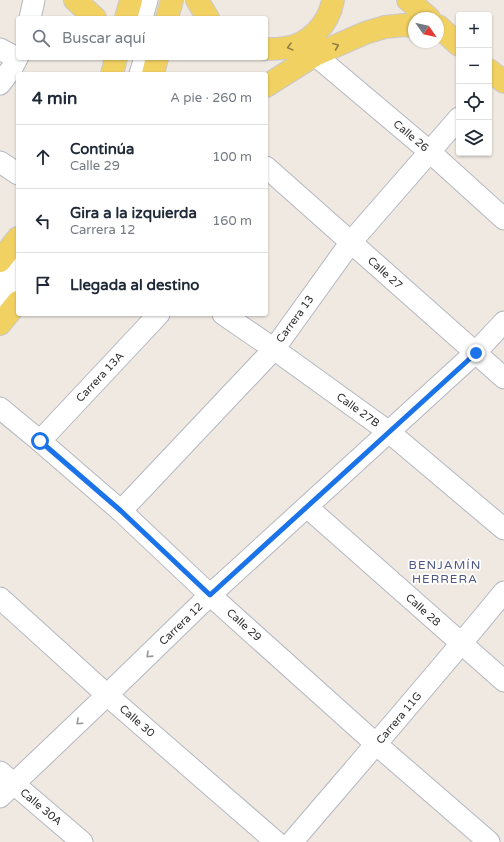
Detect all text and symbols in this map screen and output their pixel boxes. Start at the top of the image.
north arrow [408,12,444,48]
map controls [456,12,492,156]
button: + [456,12,492,48]
search box [16,16,268,60]
icon: search [30,27,52,49]
text: Buscar aquí [62,29,145,47]
one-way arrow [287,42,294,50]
one-way arrow [332,42,339,50]
button: − [456,48,492,84]
button: locate [456,84,492,120]
text: 4 min [32,88,77,109]
text: A pie · 260 m [170,90,252,106]
street label: Calle 26 [391,117,431,155]
button: layers [456,120,492,156]
text: Continúa [70,140,134,158]
icon: ahead [32,146,54,168]
text: 100 m [212,149,252,165]
text: Calle 29 [70,158,120,174]
text: Gira a la izquierda [70,204,197,222]
icon: left [32,210,54,232]
text: 160 m [212,213,252,229]
text: Carrera 12 [70,222,135,238]
street label: Calle 27 [365,254,405,292]
icon: arrive [32,274,54,296]
text: Llegada al destino [70,276,199,294]
street label: Carrera 13 [273,293,317,345]
route end [467,344,485,362]
street label: Carrera 13A [74,349,126,405]
street label: Calle 27B [334,390,382,430]
route start [31,432,49,450]
district label: BENJAMÍN HERRERA [409,558,481,586]
street label: Calle 28 [403,591,443,629]
street label: Carrera 12 [157,600,205,648]
street label: Calle 29 [224,606,264,644]
one-way arrow [146,650,154,658]
street label: Carrera 11G [374,689,424,747]
street label: Calle 30 [117,702,157,740]
one-way arrow [76,717,84,725]
street label: Calle 30A [18,786,64,828]

